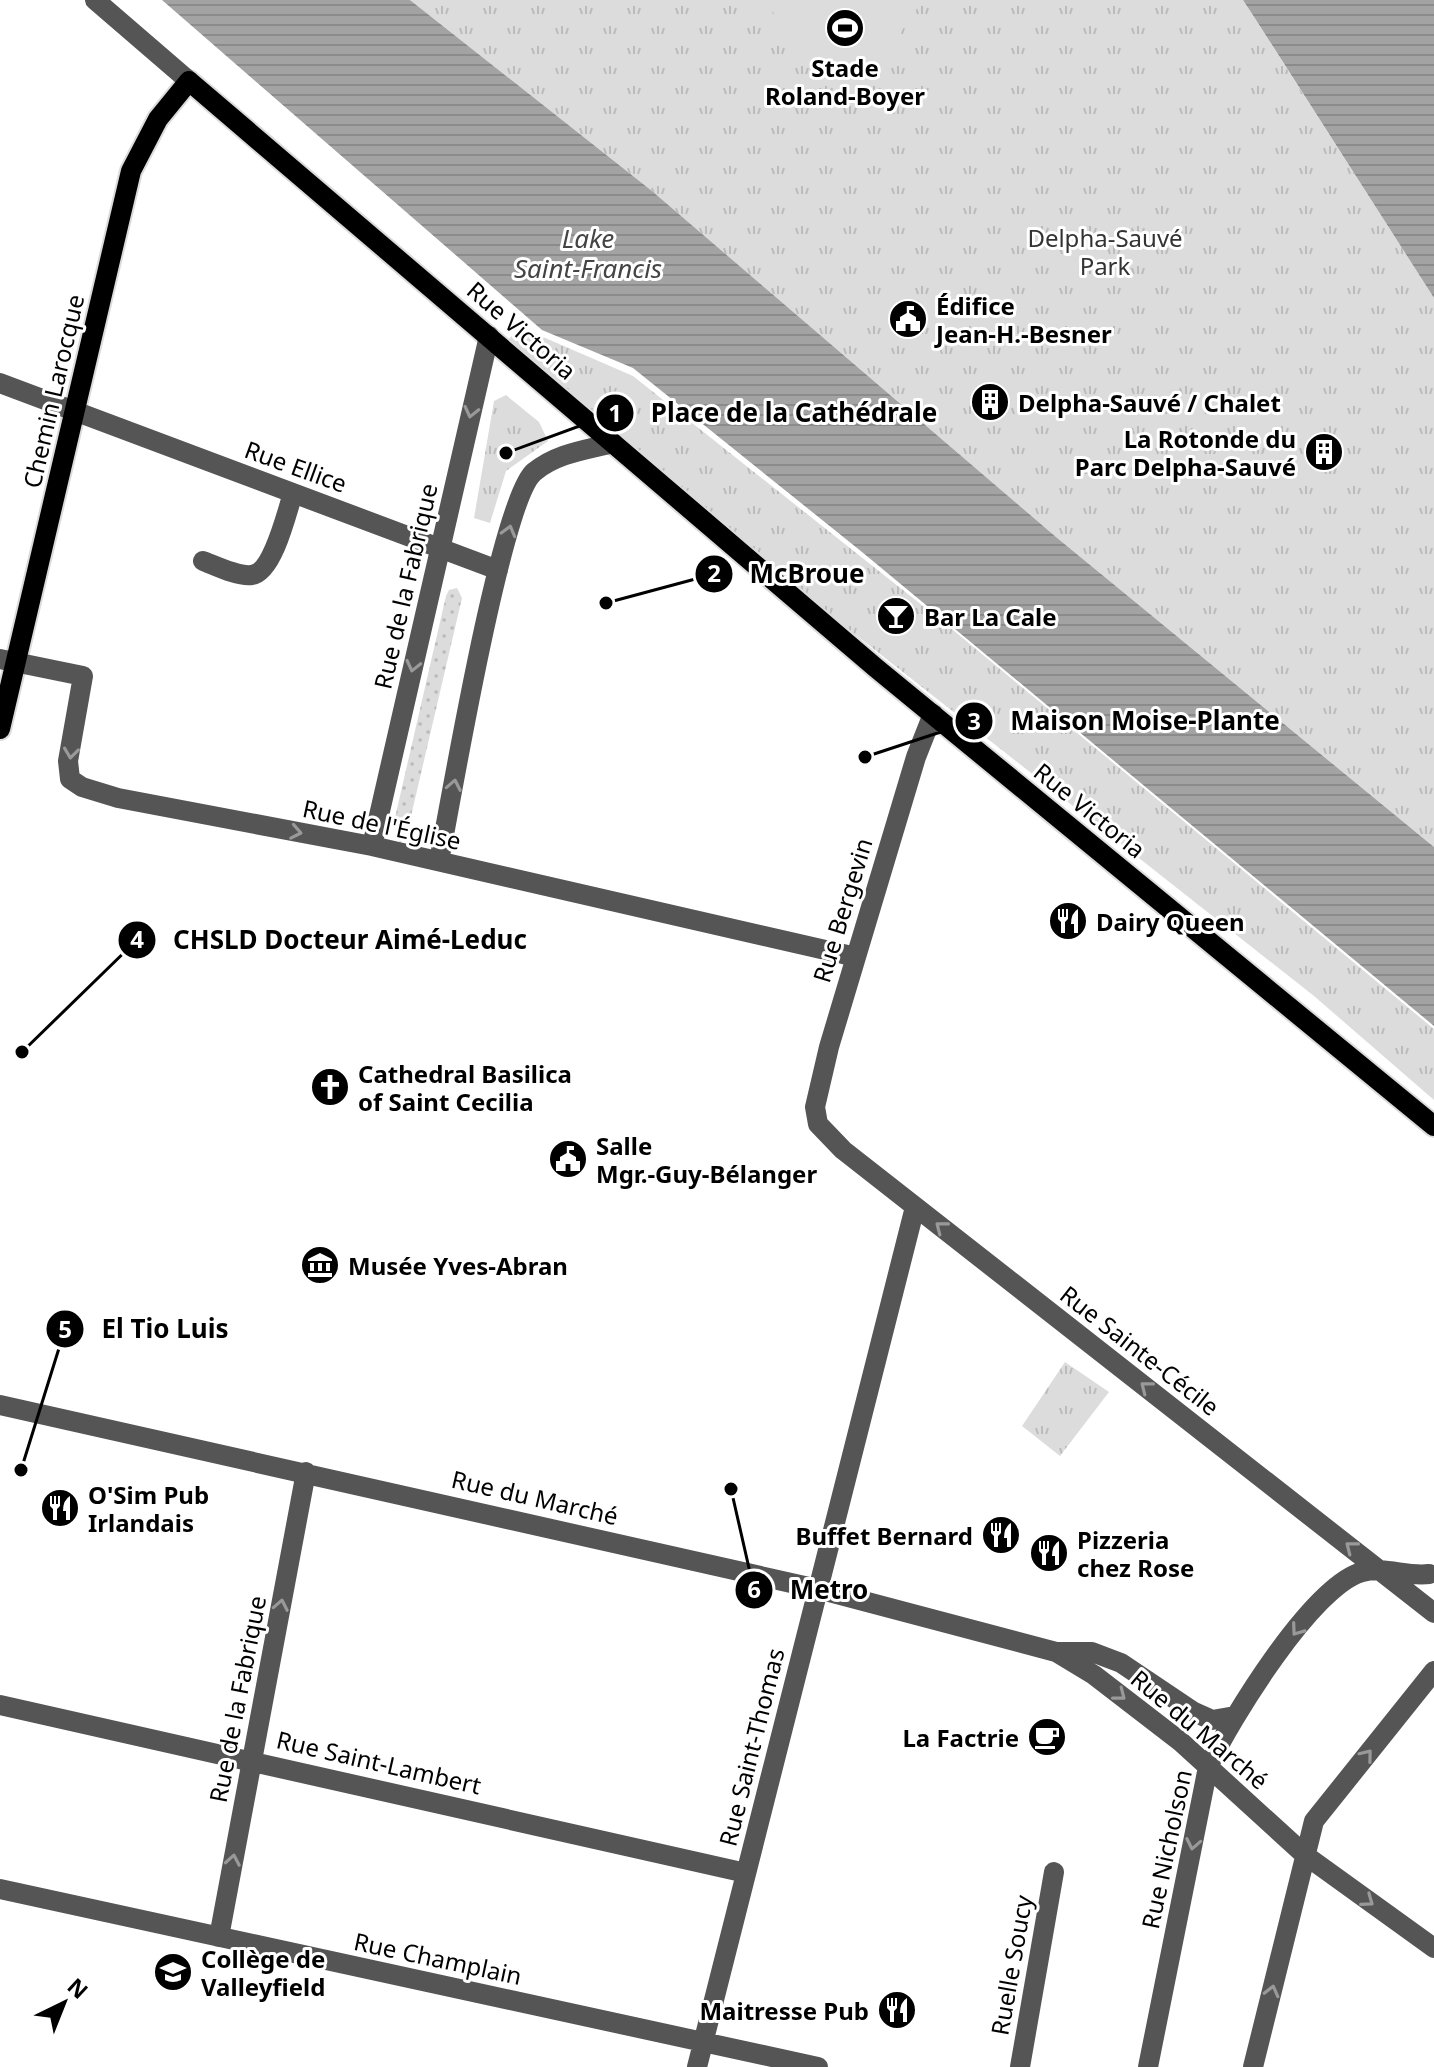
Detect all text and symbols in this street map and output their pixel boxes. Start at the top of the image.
sports icon: Stade Roland-Boyer [824,7,866,49]
place label: Stade Roland-Boyer [765,51,925,112]
water label: Lake Saint-Francis [514,220,662,286]
park label: Delpha-Sauvé Park [1027,221,1183,282]
street label: Rue Victoria [460,273,584,387]
place label: Édifice Jean-H.-Besner [934,289,1112,350]
street label: Chemin Larocque [15,291,91,491]
public building icon: Édifice Jean-H.-Besner [887,298,929,340]
building icon: Delpha-Sauvé / Chalet [969,381,1011,423]
place label: Delpha-Sauvé / Chalet [1018,386,1281,419]
callout: Place de la Cathédrale [595,388,953,438]
text: Place de la Cathédrale [651,394,937,430]
text: 1 [608,396,622,429]
one-way arrow [463,405,480,419]
place label: La Rotonde du Parc Delpha-Sauvé [1075,422,1296,483]
building icon: La Rotonde du Parc Delpha-Sauvé [1303,431,1345,473]
street label: Rue Ellice [240,432,352,500]
street label: Rue de la Fabrique [365,480,445,692]
one-way arrow [499,524,516,538]
callout: McBroue [694,549,881,599]
text: McBroue [750,555,865,591]
text: 2 [707,556,721,589]
bar icon: Bar La Cale [875,595,917,637]
place label: Bar La Cale [924,600,1057,633]
one-way arrow [405,658,422,672]
callout: Maison Moise-Plante [954,696,1296,746]
text: Maison Moise-Plante [1010,702,1280,738]
text: 3 [967,704,981,737]
one-way arrow [62,747,79,760]
street label: Rue Victoria [1027,755,1153,865]
one-way arrow [445,779,462,792]
street label: Rue de l'Église [300,791,464,857]
one-way arrow [289,823,303,840]
street label: Rue Bergevin [804,834,880,986]
restaurant icon: Dairy Queen [1047,900,1089,942]
place label: Dairy Queen [1096,905,1245,938]
callout: CHSLD Docteur Aimé-Leduc [117,915,543,965]
text: CHSLD Docteur Aimé-Leduc [173,921,527,957]
text: 4 [130,922,144,955]
place label: Cathedral Basilica of Saint Cecilia [358,1057,572,1118]
church icon: Cathedral Basilica of Saint Cecilia [309,1066,351,1108]
place label: Salle Mgr.-Guy-Bélanger [596,1129,817,1190]
public building icon: Salle Mgr.-Guy-Bélanger [547,1138,589,1180]
one-way arrow [935,1222,950,1236]
museum icon: Musée Yves-Abran [299,1244,341,1286]
place label: Musée Yves-Abran [348,1249,568,1282]
street label: Rue Sainte-Cécile [1054,1277,1226,1423]
callout: El Tio Luis [45,1304,244,1354]
text: El Tio Luis [101,1310,229,1346]
text: 5 [58,1312,72,1345]
one-way arrow [1141,1382,1155,1397]
street label: Rue du Marché [449,1462,621,1532]
place label: O'Sim Pub Irlandais [88,1478,209,1539]
restaurant icon: O'Sim Pub Irlandais [39,1487,81,1529]
restaurant icon: Buffet Bernard [980,1514,1022,1556]
place label: Buffet Bernard [796,1519,973,1552]
place label: Pizzeria chez Rose [1077,1523,1194,1584]
restaurant icon: Pizzeria chez Rose [1028,1532,1070,1574]
one-way arrow [1345,1543,1360,1557]
callout: Metro [734,1565,885,1615]
text: Metro [790,1571,868,1607]
text: 6 [747,1572,761,1605]
street label: Rue de la Fabrique [201,1593,273,1805]
one-way arrow [272,1598,289,1612]
one-way arrow [1292,1621,1306,1636]
street label: Rue Saint-Thomas [710,1645,792,1849]
street label: Rue du Marché [1124,1662,1276,1796]
one-way arrow [1111,1685,1125,1700]
cafe icon: La Factrie [1026,1716,1068,1758]
place label: La Factrie [902,1721,1019,1754]
street label: Rue Saint-Lambert [273,1722,485,1802]
one-way arrow [1357,1750,1372,1764]
street label: Rue Nicholson [1133,1766,1199,1932]
one-way arrow [1185,1836,1202,1850]
one-way arrow [223,1853,240,1867]
one-way arrow [1359,1891,1374,1906]
street label: Ruelle Soucy [982,1892,1040,2038]
street label: Rue Champlain [351,1924,525,1992]
place label: Collège de Valleyfield [201,1942,325,2003]
school or university icon: Collège de Valleyfield [152,1951,194,1993]
north arrow [24,1963,104,2043]
text: N [62,1971,95,2005]
one-way arrow [1262,1985,1279,1999]
restaurant icon: Maitresse Pub [876,1989,918,2031]
place label: Maitresse Pub [699,1994,869,2027]

